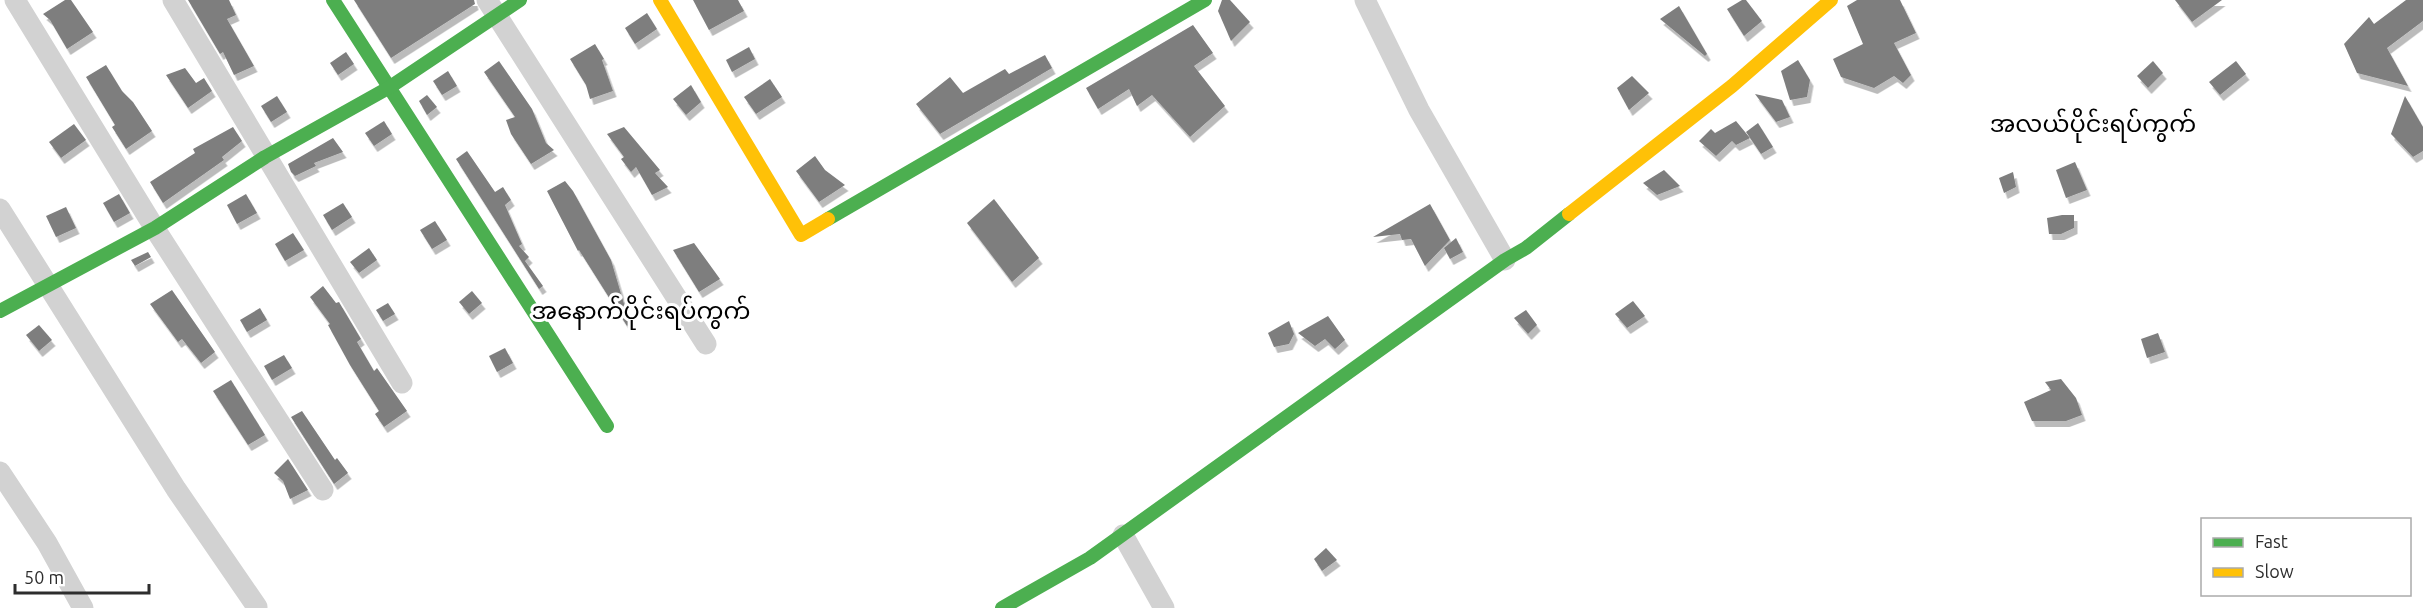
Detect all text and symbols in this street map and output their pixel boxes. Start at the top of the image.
district label: အလယ်ပိုင်းရပ်ကွက် [1990,108,2196,143]
district label: အနောက်ပိုင်းရပ်ကွက် [532,295,750,330]
legend [2201,518,2411,596]
text: Fast [2255,531,2288,551]
scale bar [15,557,148,595]
text: Slow [2255,561,2294,581]
text: 50 m [24,567,64,587]

